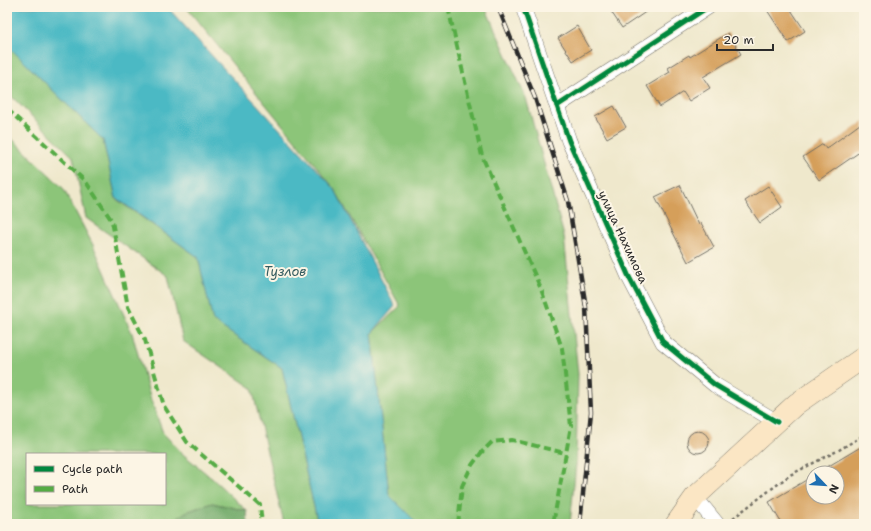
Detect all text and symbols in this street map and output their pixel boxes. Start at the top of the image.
scale bar [717,26,773,52]
text: 20 m [723,32,754,48]
street label: улица Нахимова [594,188,652,287]
water label: Тузлов [264,263,306,280]
legend [26,453,166,505]
text: Cycle path [62,461,123,477]
north arrow [805,465,845,505]
text: Path [62,481,88,497]
text: N [825,482,842,496]

